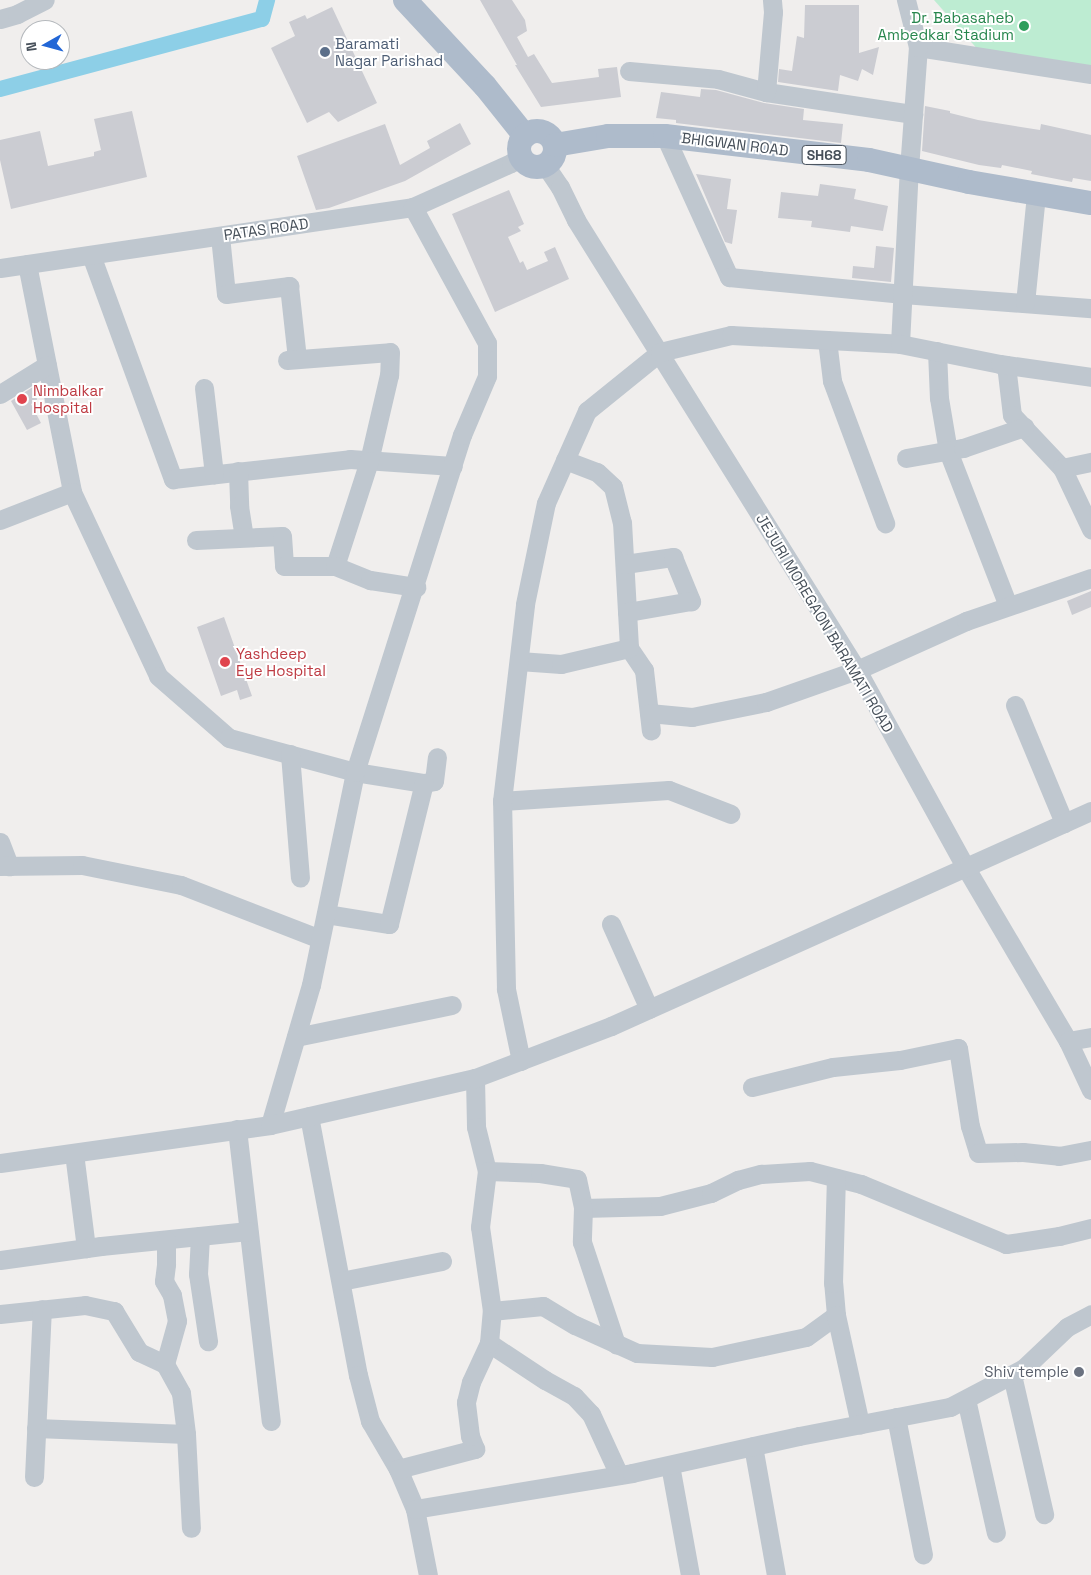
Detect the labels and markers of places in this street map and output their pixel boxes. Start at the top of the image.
place label: Dr. Babasaheb Ambedkar Stadium [878,8,1014,43]
marker: Dr. Babasaheb Ambedkar Stadium [1018,20,1030,32]
place label: Baramati Nagar Parishad [335,34,443,69]
marker: Baramati Nagar Parishad [319,46,331,58]
place label: Nimbalkar Hospital [33,381,104,416]
marker: Nimbalkar Hospital [15,392,29,406]
place label: Yashdeep Eye Hospital [236,644,326,679]
marker: Yashdeep Eye Hospital [218,655,232,669]
place label: Shiv temple [984,1363,1069,1381]
marker: Shiv temple [1073,1366,1085,1378]

